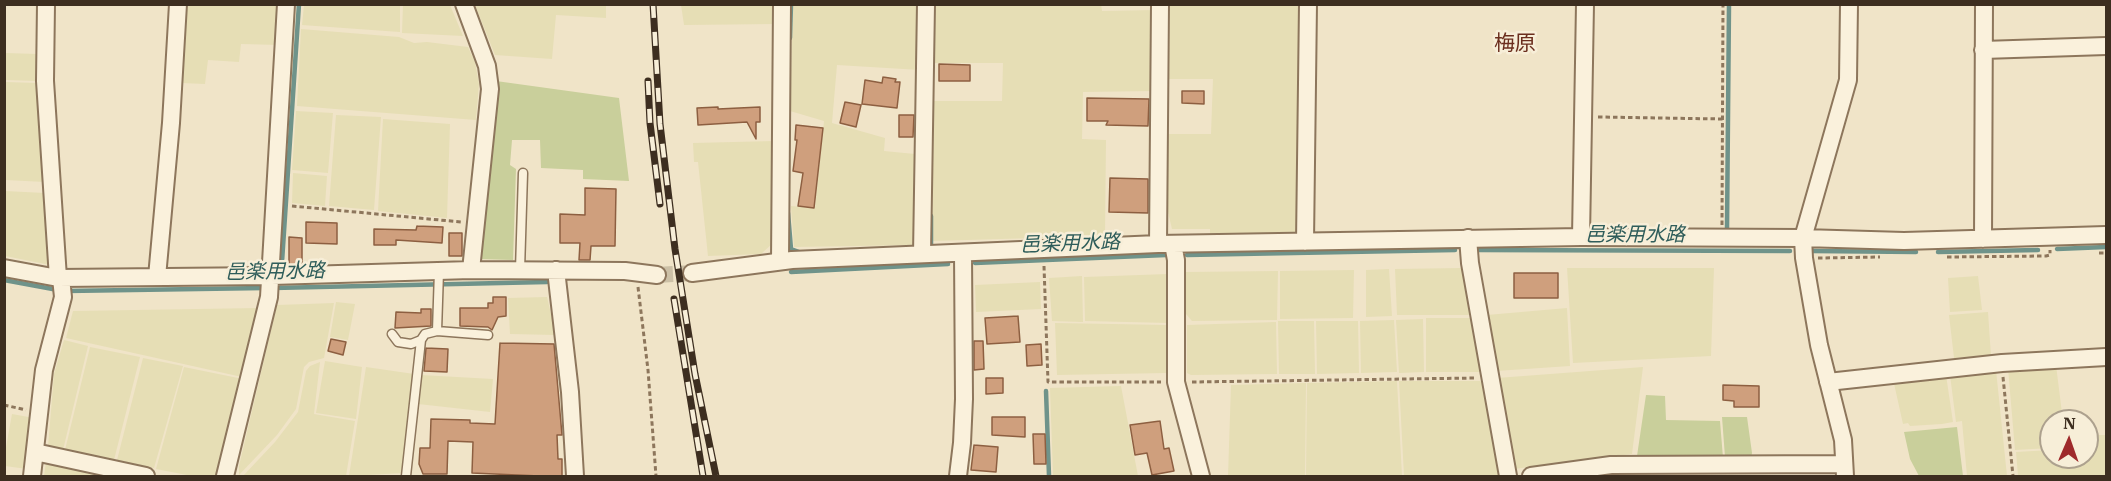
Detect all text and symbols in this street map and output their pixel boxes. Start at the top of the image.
district label: 梅原 [1494,31,1536,57]
water label: 邑楽用水路 [1585,223,1685,247]
water label: 邑楽用水路 [1020,230,1120,258]
water label: 邑楽用水路 [225,259,325,285]
north arrow [2039,409,2099,469]
text: N [2063,413,2076,433]

